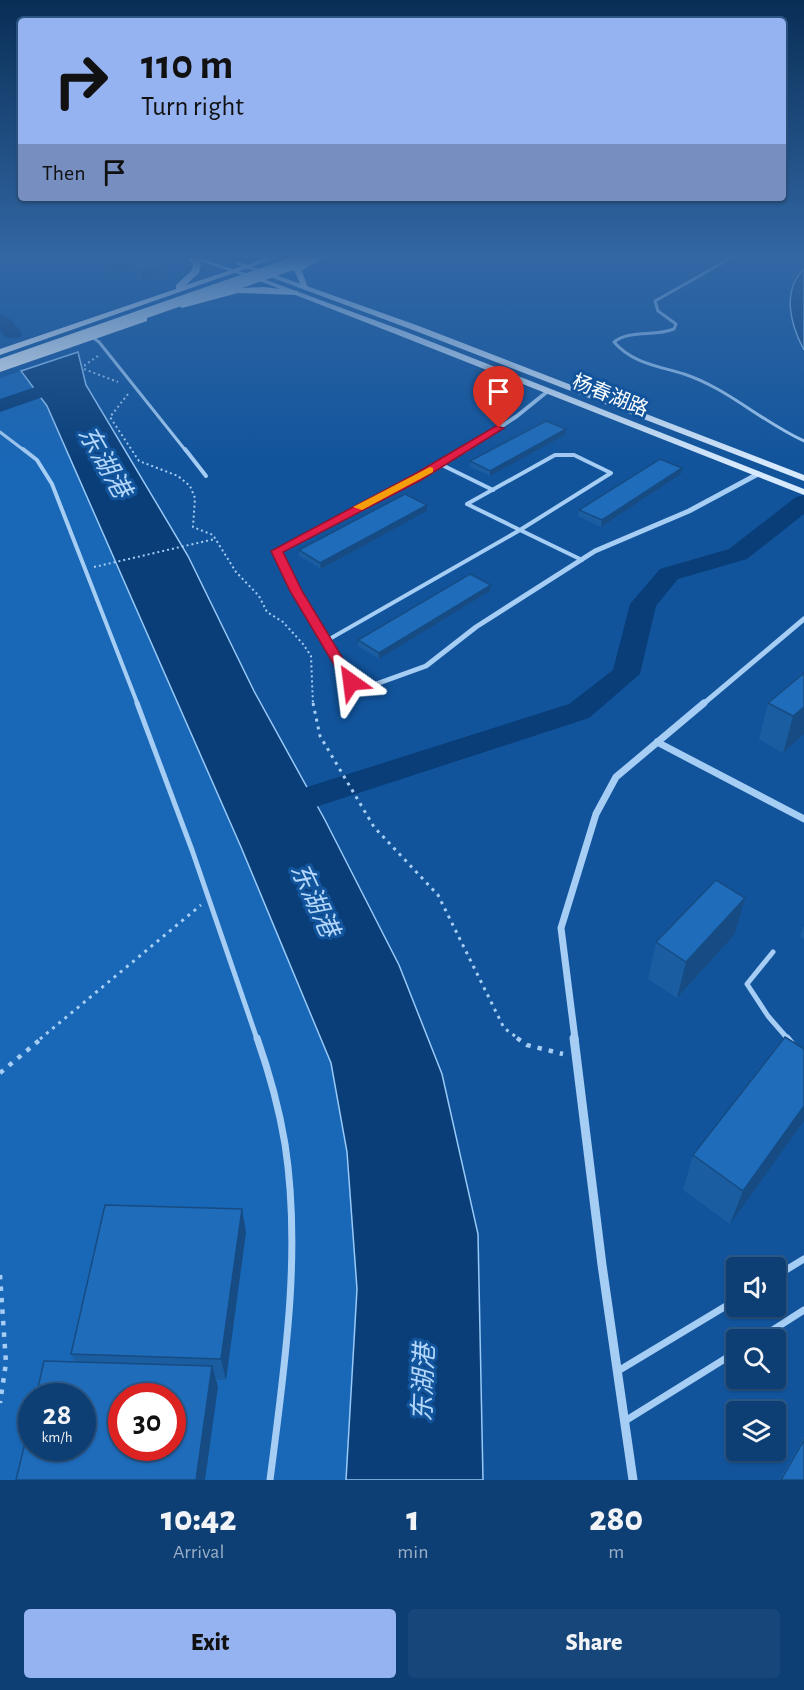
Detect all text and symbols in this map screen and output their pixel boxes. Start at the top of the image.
icon: right [42,42,120,120]
text: 110 m [141,44,233,86]
text: Turn right [141,93,244,120]
icon: arrive [98,156,131,189]
text: Then [42,162,86,184]
pin [473,366,524,428]
street label: 杨春湖路 [569,371,651,420]
icon: arrive [482,375,515,408]
water label: 东湖港 [73,421,138,506]
position arrow [319,650,383,714]
water label: 东湖港 [286,859,345,944]
map controls [726,1257,786,1461]
button: sound [726,1257,786,1317]
button: search [726,1329,786,1389]
water label: 东湖港 [409,1340,438,1422]
speed limit sign: 30 [108,1383,186,1461]
text: 28 [43,1400,71,1430]
button: layers [726,1401,786,1461]
text: km/h [42,1430,72,1445]
text: 10:42 [161,1501,237,1537]
text: 1 [406,1501,420,1537]
text: 280 [589,1501,643,1537]
text: Arrival [173,1542,224,1562]
text: min [397,1542,429,1562]
text: m [608,1542,624,1562]
button: Exit [24,1609,396,1678]
button: Share [408,1609,780,1678]

